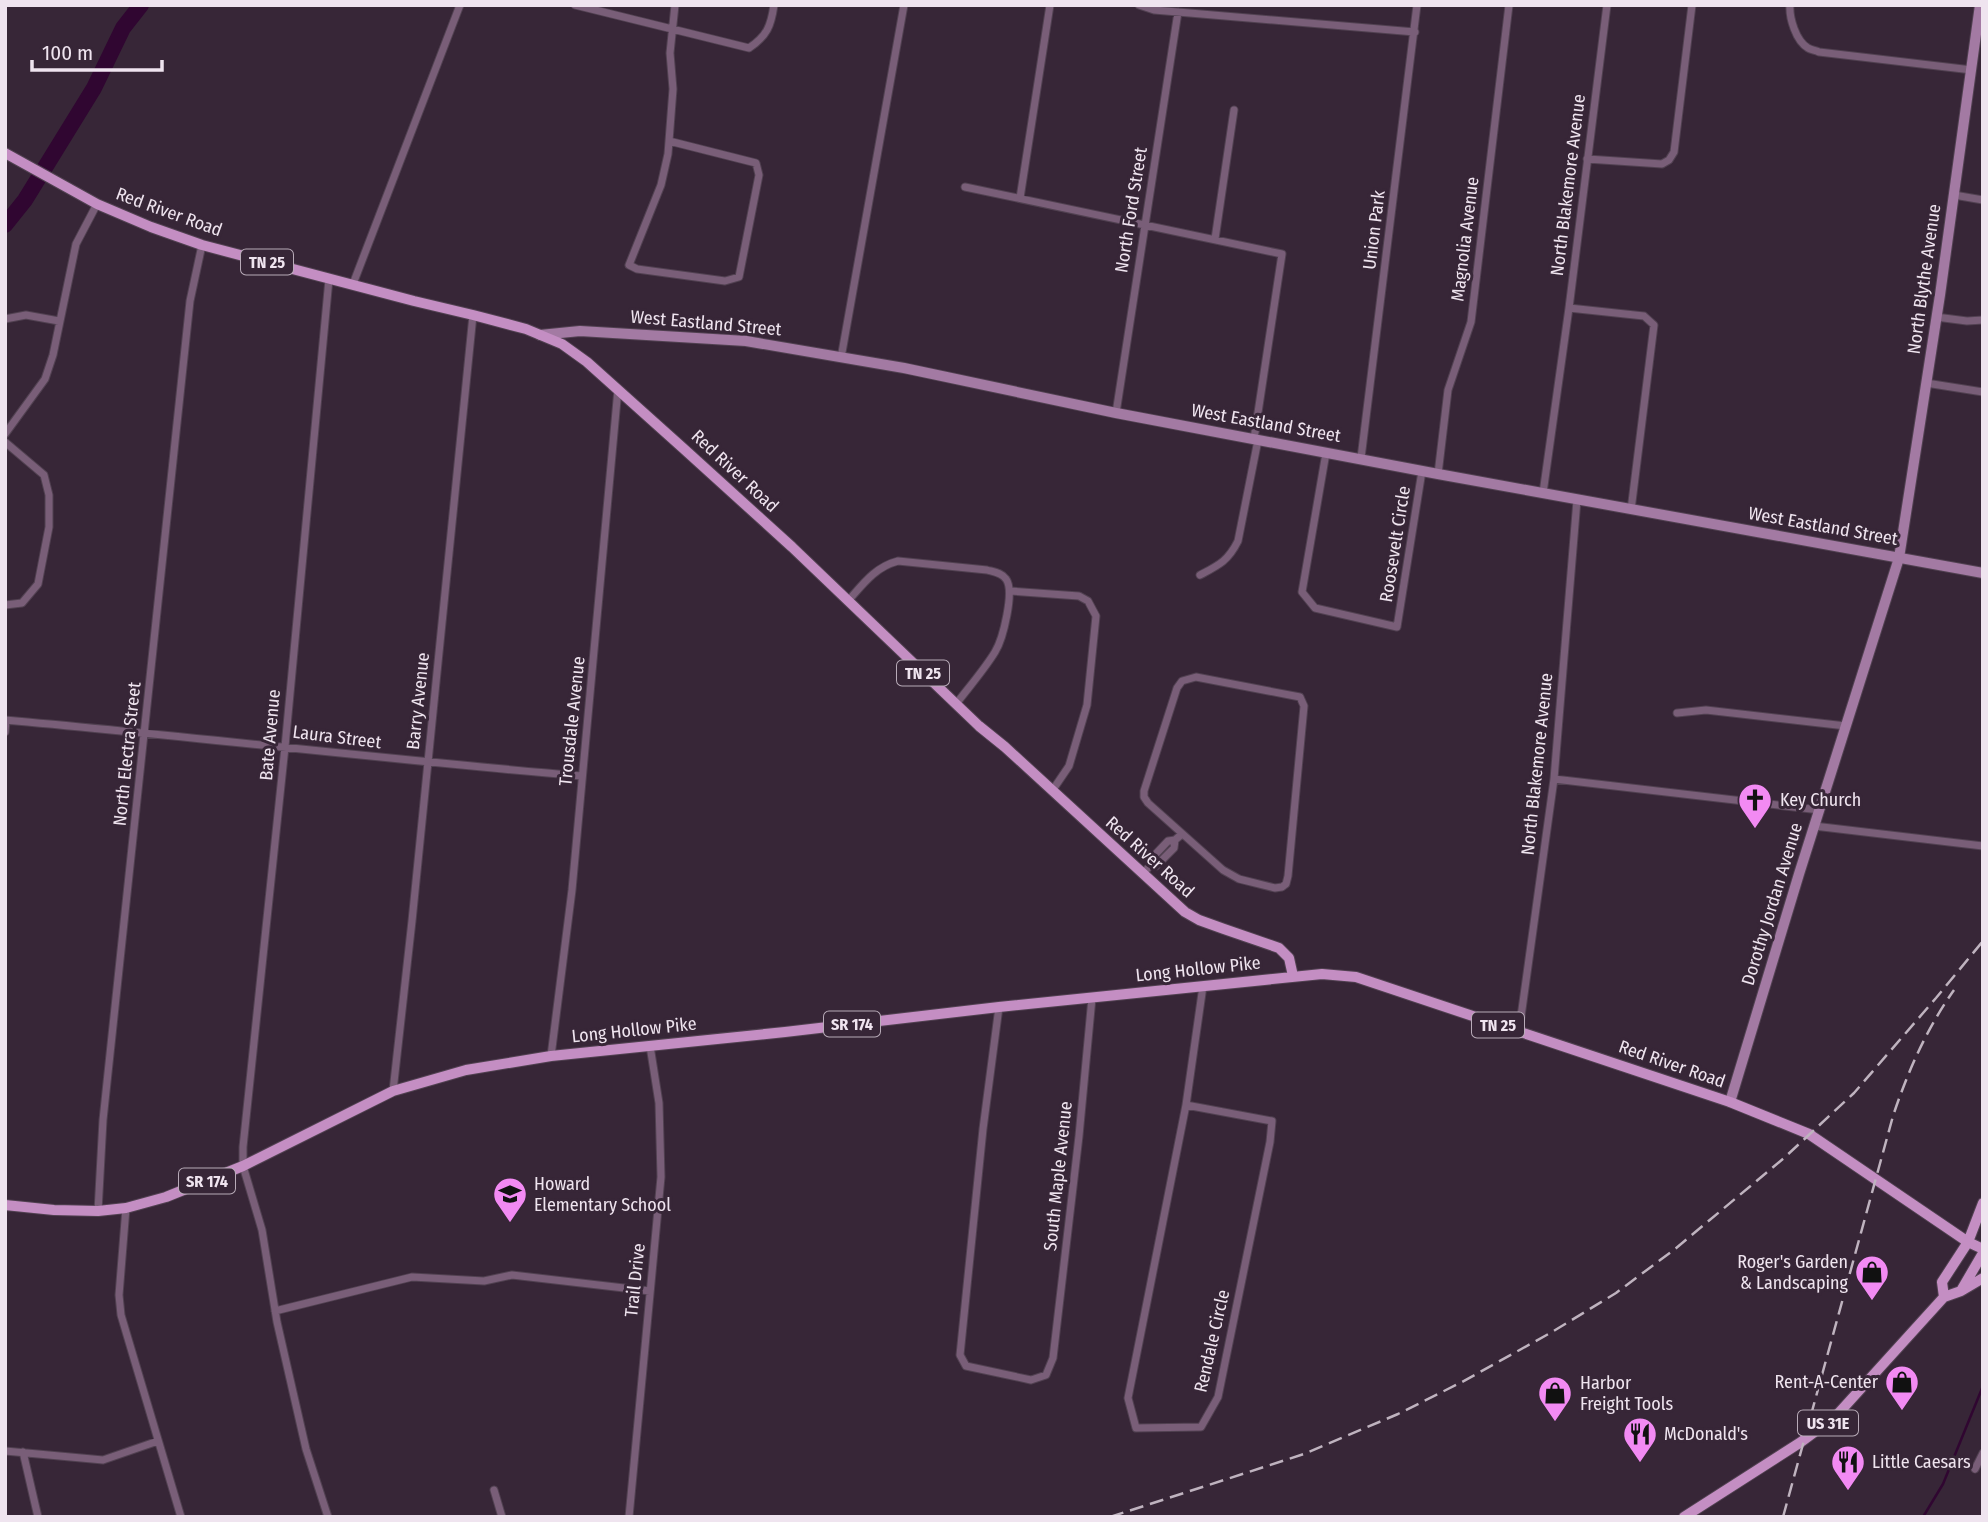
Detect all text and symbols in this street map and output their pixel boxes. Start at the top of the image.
scale bar [32,28,161,72]
text: 100 m [42,40,93,66]
street label: North Blakemore Avenue [1546,93,1590,277]
street label: North Ford Street [1110,145,1152,274]
street label: Magnolia Avenue [1446,175,1484,303]
street label: Red River Road [113,183,225,241]
street label: Union Park [1358,188,1390,271]
street label: North Blythe Avenue [1903,202,1945,355]
road number: TN 25 [241,250,293,274]
street label: West Eastland Street [630,305,782,341]
street label: West Eastland Street [1190,399,1343,447]
street label: Red River Road [687,425,783,517]
street label: Roosevelt Circle [1375,484,1415,604]
street label: West Eastland Street [1747,502,1900,550]
street label: Barry Avenue [402,651,434,751]
street label: Trousdale Avenue [554,655,590,787]
road number: TN 25 [897,660,949,686]
street label: North Blakemore Avenue [1516,672,1558,856]
street label: North Electra Street [108,681,146,827]
street label: Bate Avenue [255,688,285,782]
street label: Laura Street [291,721,383,753]
church icon: Key Church [1736,781,1774,830]
place label: Key Church [1780,789,1861,811]
street label: Red River Road [1101,812,1199,902]
street label: Dorothy Jordan Avenue [1737,820,1807,988]
street label: Long Hollow Pike [1134,951,1262,987]
street label: Long Hollow Pike [570,1012,698,1048]
road number: SR 174 [824,1012,880,1036]
road number: TN 25 [1472,1012,1524,1037]
street label: Red River Road [1616,1035,1728,1093]
street label: South Maple Avenue [1039,1100,1077,1252]
road number: SR 174 [179,1168,235,1194]
place label: Howard Elementary School [534,1173,671,1216]
school or university icon: Howard Elementary School [491,1175,529,1224]
street label: Trail Drive [620,1242,650,1318]
place label: Roger's Garden & Landscaping [1737,1251,1849,1294]
shop icon: Roger's Garden & Landscaping [1853,1253,1891,1302]
street label: Rendale Circle [1190,1287,1235,1394]
shop icon: Rent-A-Center [1883,1363,1921,1412]
place label: Rent-A-Center [1775,1371,1879,1393]
place label: Harbor Freight Tools [1580,1372,1674,1415]
shop icon: Harbor Freight Tools [1536,1374,1574,1423]
road number: US 31E [1798,1410,1858,1436]
restaurant icon: McDonald's [1621,1415,1659,1464]
place label: McDonald's [1664,1423,1748,1445]
restaurant icon: Little Caesars [1829,1443,1867,1492]
place label: Little Caesars [1872,1451,1971,1473]

